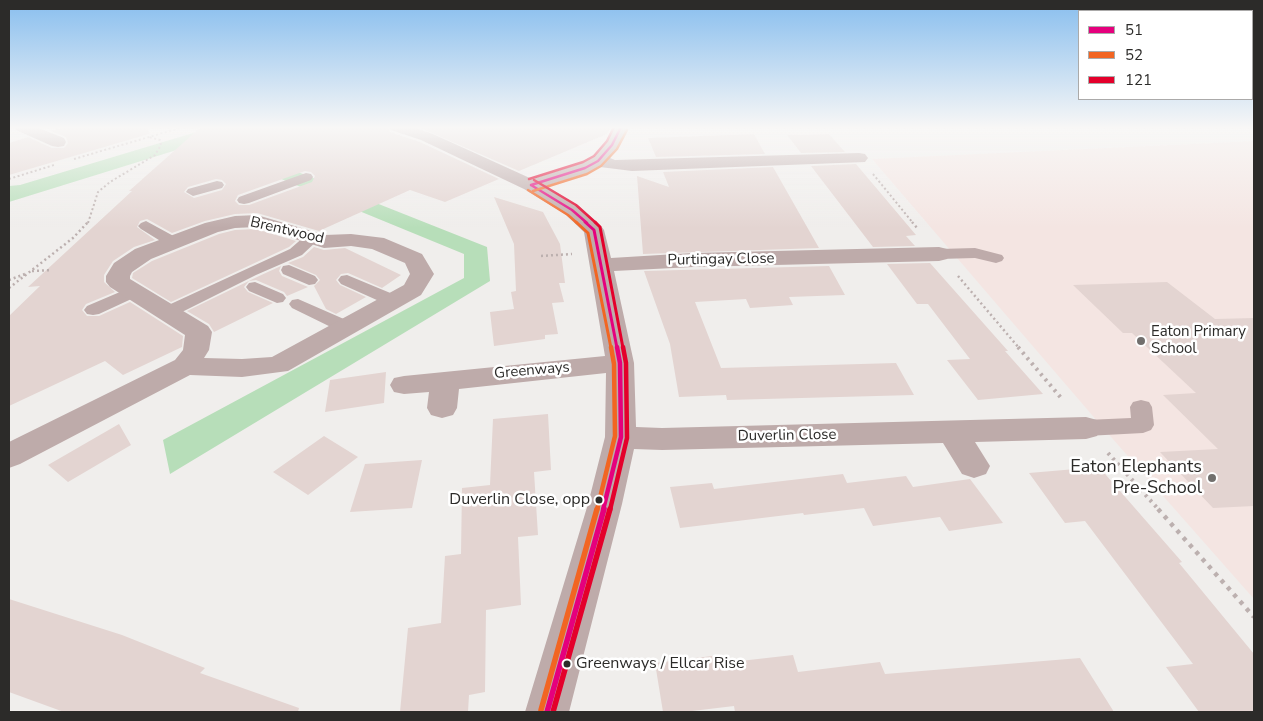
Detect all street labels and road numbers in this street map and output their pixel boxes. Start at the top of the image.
street label: Brentwood [248,214,326,248]
street label: Purtingay Close [667,250,775,270]
street label: Greenways [494,359,570,383]
street label: Duverlin Close [737,426,837,446]

